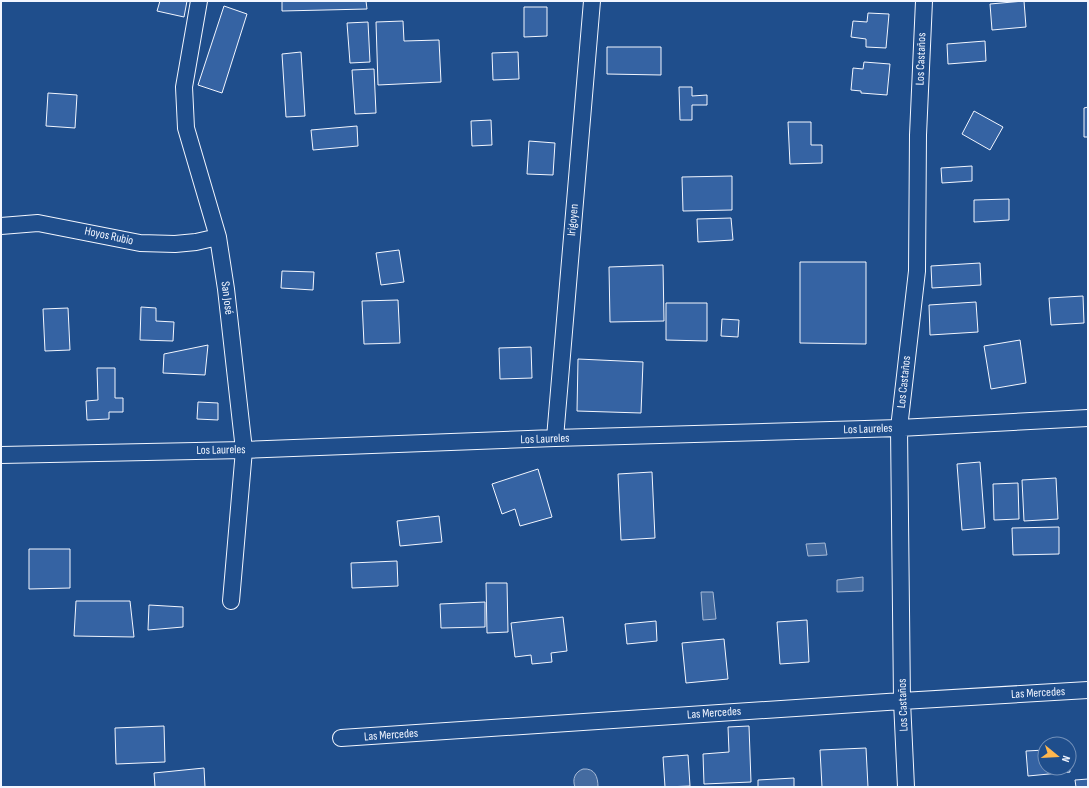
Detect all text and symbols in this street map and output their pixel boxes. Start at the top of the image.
street label: Los Castaños [913,32,929,86]
street label: Irigoyen [564,203,582,237]
street label: Hoyos Rubio [83,224,135,248]
street label: San José [218,281,236,316]
street label: Los Castaños [894,355,914,409]
street label: Los Laureles [843,421,893,437]
street label: Los Laureles [520,431,570,447]
street label: Los Laureles [196,442,246,458]
street label: Los Castaños [895,678,911,732]
street label: Las Mercedes [1011,684,1065,702]
street label: Las Mercedes [686,704,742,722]
street label: Las Mercedes [363,726,419,744]
north arrow [1037,736,1077,776]
text: N [1059,754,1073,764]

